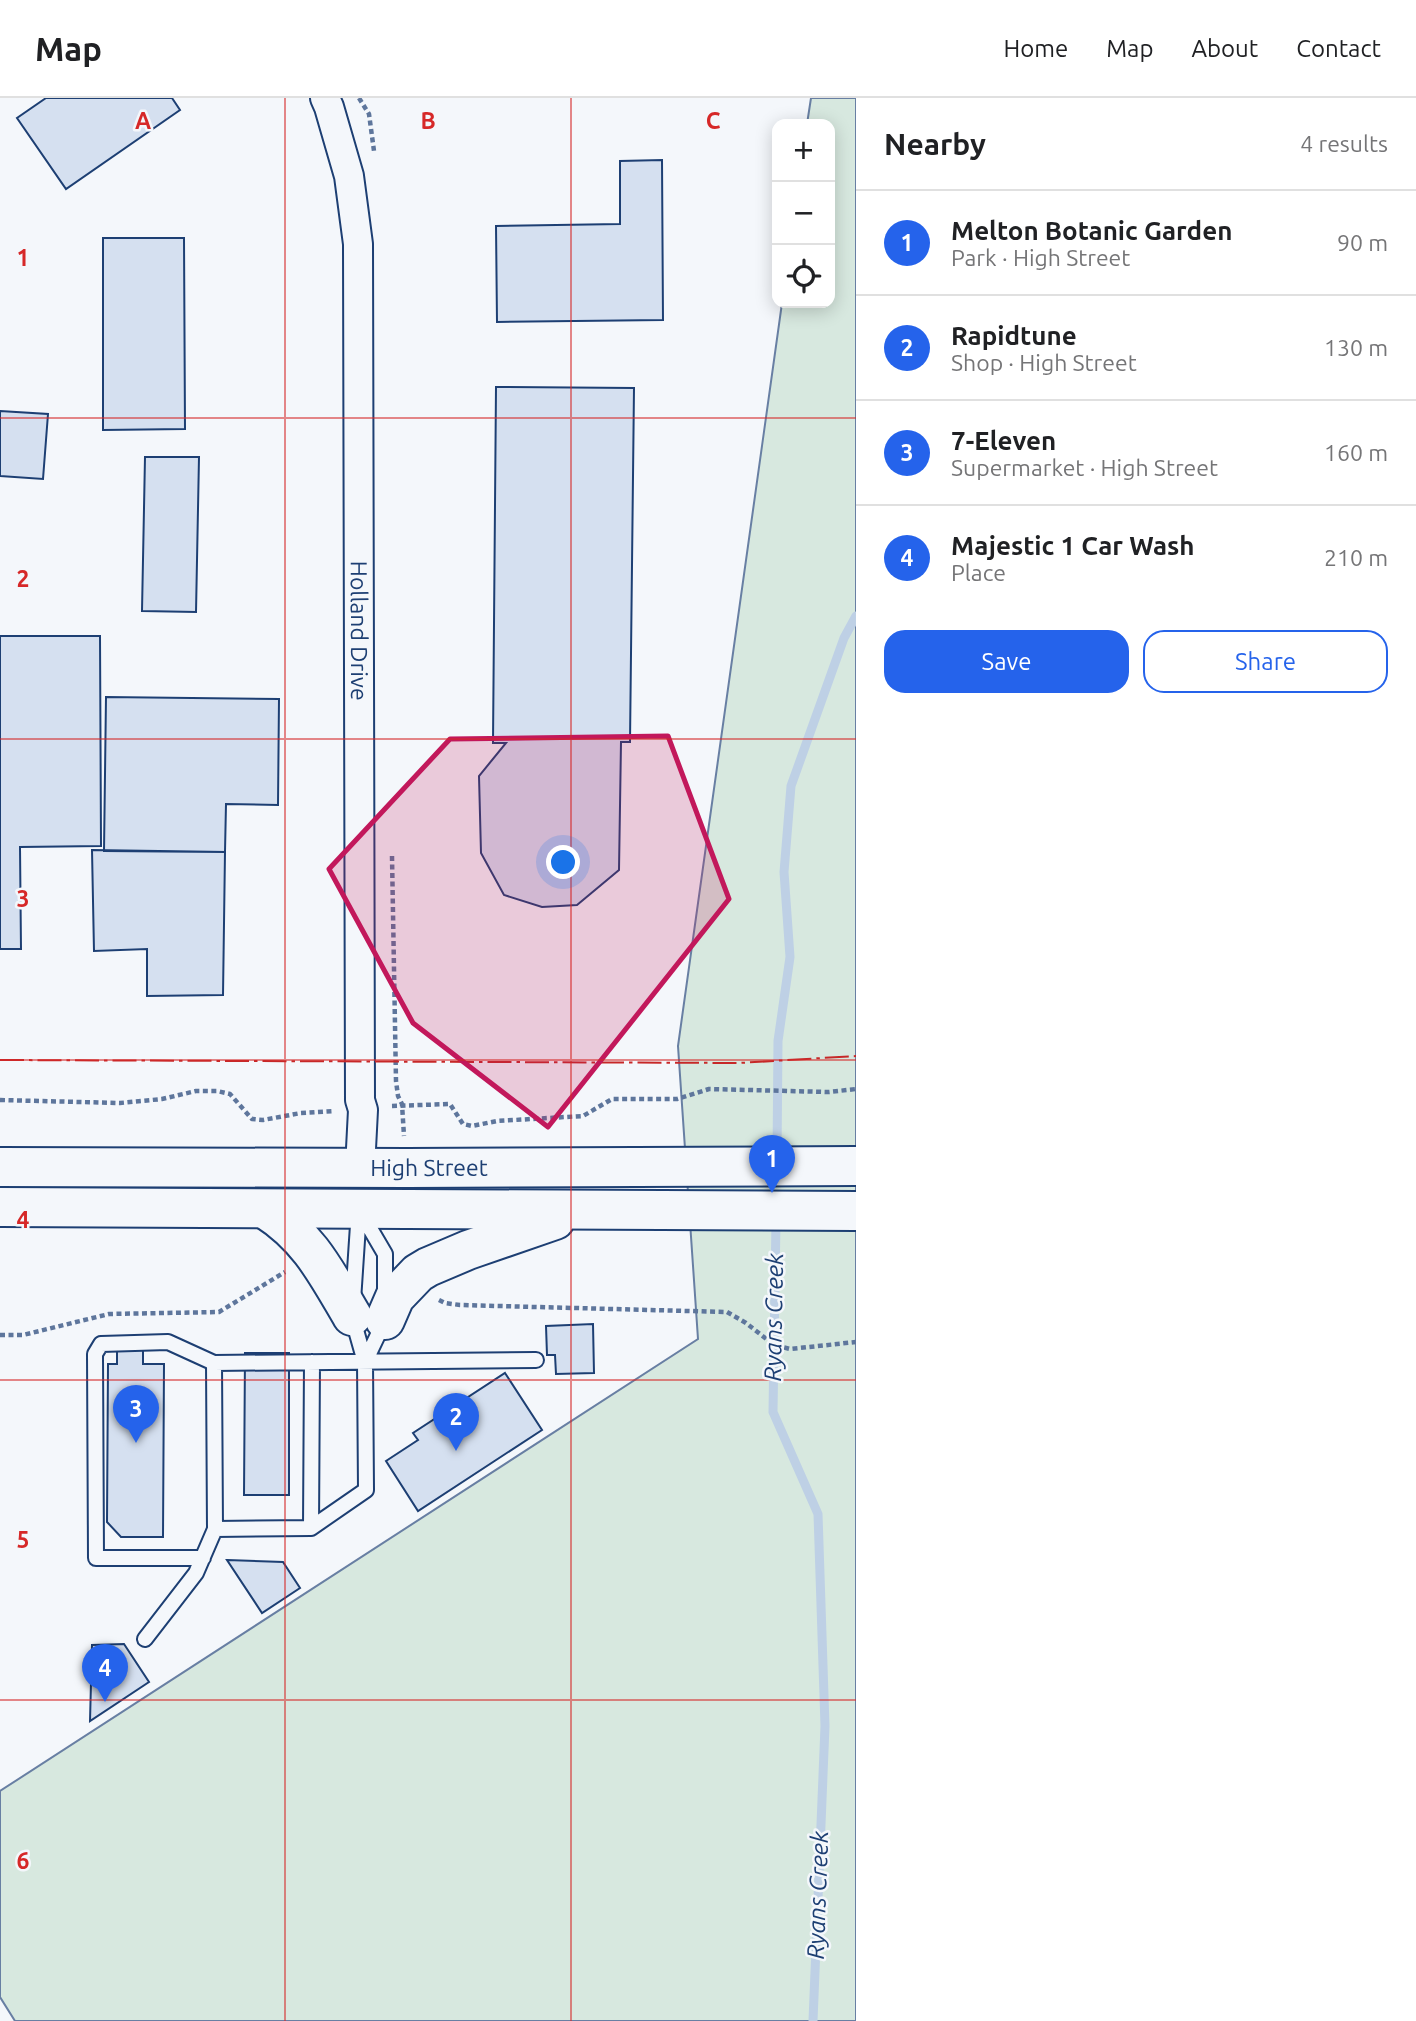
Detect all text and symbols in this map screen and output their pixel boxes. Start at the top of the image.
text: Map [35,30,102,67]
text: Home [1003,35,1068,62]
text: Map [1106,35,1153,62]
text: About [1191,35,1258,62]
text: Contact [1296,35,1381,62]
text: A [135,108,151,133]
text: B [420,108,436,133]
text: C [706,108,721,133]
map controls [772,119,835,308]
button: + [772,119,835,182]
text: Nearby [884,127,986,161]
text: 4 results [1300,131,1388,156]
button: − [772,182,835,245]
text: Melton Botanic Garden [951,216,1232,245]
text: 1 [901,230,913,255]
text: 90 m [1337,230,1388,255]
text: 1 [17,245,29,270]
button: locate [772,245,835,308]
text: Park · High Street [951,245,1130,270]
text: Rapidtune [951,321,1077,350]
text: 2 [901,335,913,360]
text: 130 m [1324,335,1388,360]
text: Shop · High Street [951,350,1137,375]
text: 7-Eleven [951,426,1056,455]
text: 3 [901,440,913,465]
text: 160 m [1324,440,1388,465]
text: Supermarket · High Street [951,455,1218,480]
text: Majestic 1 Car Wash [951,531,1195,560]
text: 4 [901,545,913,570]
text: 210 m [1324,545,1388,570]
text: Place [951,560,1006,585]
street label: Holland Drive [347,561,372,701]
text: 2 [17,566,29,591]
button: Save [884,630,1129,693]
button: Share [1143,630,1388,693]
your location [546,845,580,879]
text: 3 [17,886,29,911]
pin: 1 [749,1135,795,1193]
street label: High Street [370,1155,488,1180]
text: 4 [17,1207,30,1232]
water label: Ryans Creek [759,1252,788,1382]
pin: 3 [113,1385,159,1443]
pin: 2 [433,1393,479,1451]
text: 5 [17,1527,29,1552]
pin: 4 [82,1644,128,1702]
water label: Ryans Creek [802,1830,833,1960]
text: 6 [17,1848,30,1873]

